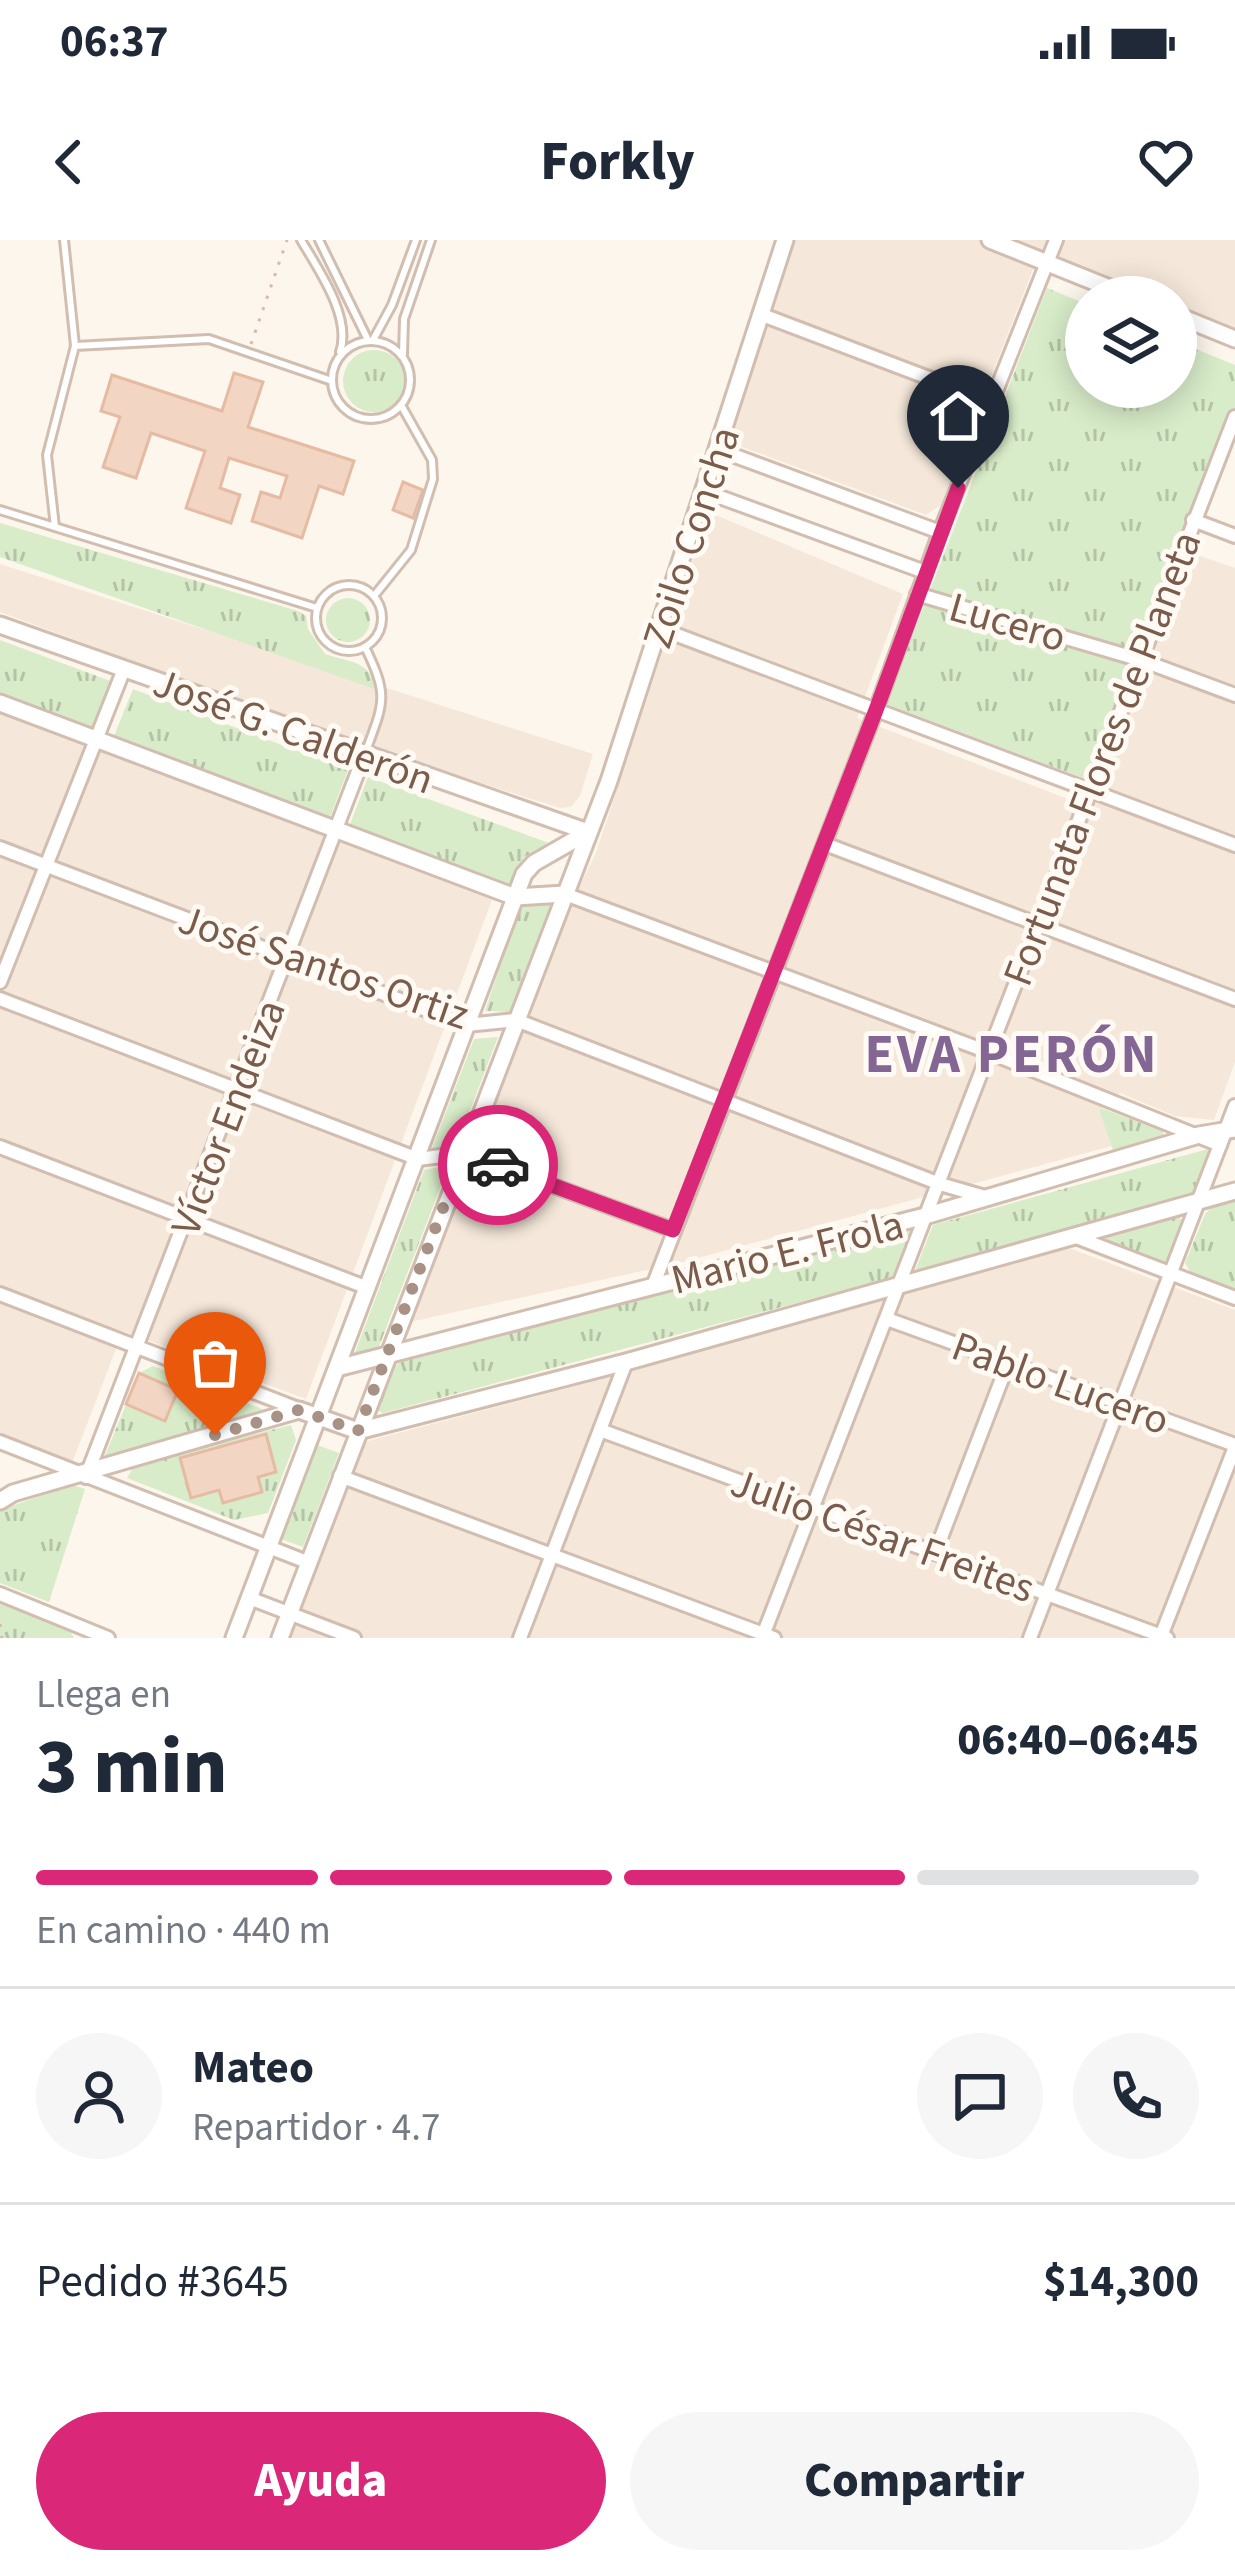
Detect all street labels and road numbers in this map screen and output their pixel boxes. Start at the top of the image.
street label: Zoilo Concha [628,419,756,656]
street label: Fortunata Flores de Planeta [988,523,1217,995]
street label: Lucero [942,578,1073,668]
street label: José G. Calderón [145,653,442,810]
street label: José Santos Ortiz [170,890,477,1046]
street label: Víctor Endeiza [156,991,301,1244]
street label: Mario E. Frola [665,1195,910,1311]
street label: Pablo Lucero [943,1317,1177,1451]
street label: Julio César Freites [722,1453,1042,1619]

